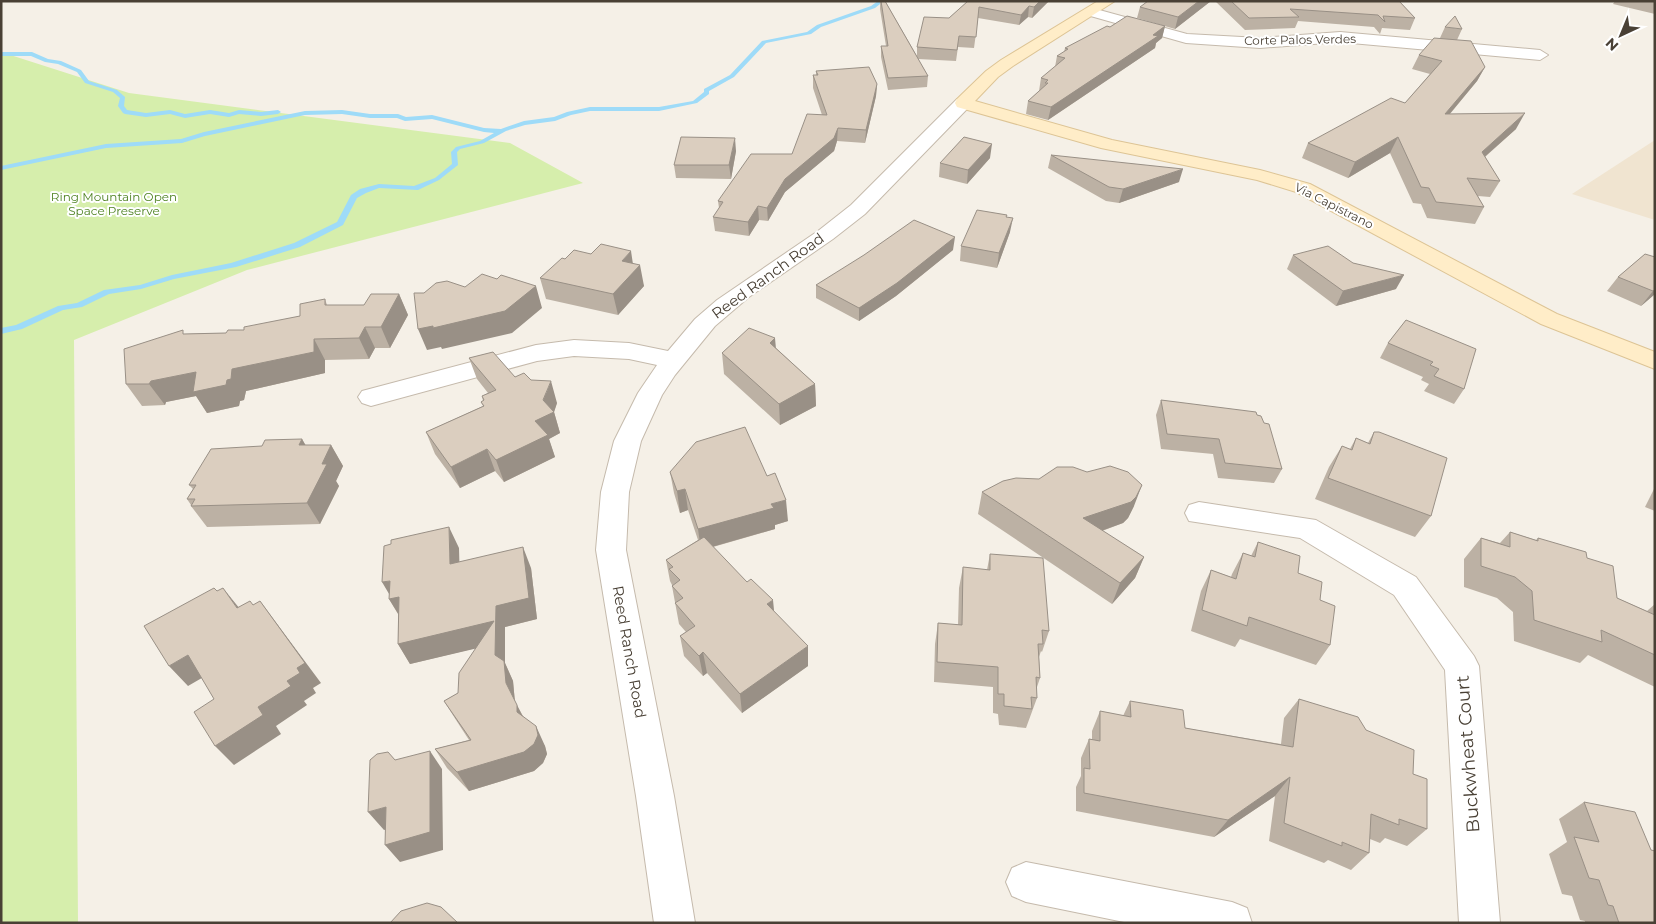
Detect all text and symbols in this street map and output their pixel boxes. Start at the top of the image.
north arrow [1596,10,1646,60]
street label: Corte Palos Verdes [1244,31,1356,48]
text: N [1602,34,1622,55]
street label: Via Capistrano [1292,179,1376,232]
park label: Ring Mountain Open Space Preserve [51,189,177,218]
street label: Reed Ranch Road [708,228,828,323]
street label: Reed Ranch Road [608,584,651,720]
street label: Buckwheat Court [1452,675,1484,833]

